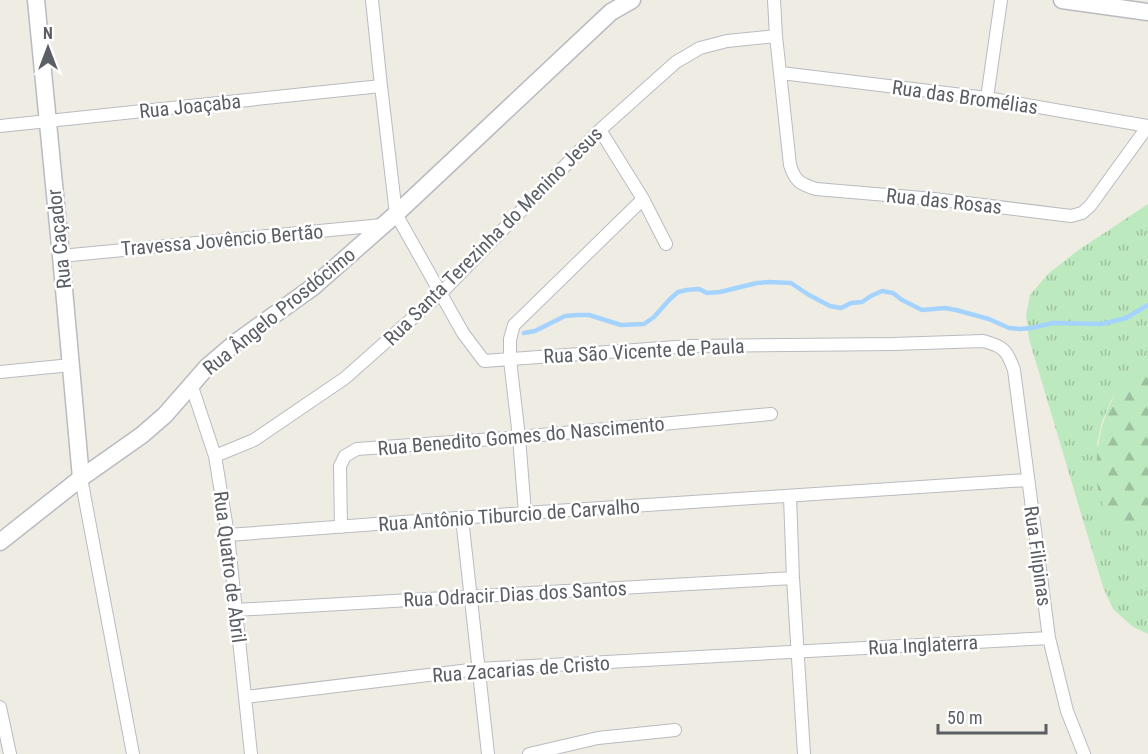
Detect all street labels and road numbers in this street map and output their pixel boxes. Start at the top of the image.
street label: Rua das Bromélias [891,75,1039,119]
street label: Rua Joaçaba [138,89,242,123]
street label: Rua Santa Terezinha do Menino Jesus [379,122,607,350]
street label: Rua das Rosas [885,183,1003,219]
street label: Rua Caçador [42,188,76,290]
street label: Travessa Jovêncio Bertão [120,219,324,261]
street label: Rua Ângelo Prosdócimo [198,242,360,380]
street label: Rua São Vicente de Paula [543,334,745,368]
street label: Rua Benedito Gomes do Nascimento [376,411,666,461]
street label: Rua Quatro de Abril [209,490,251,644]
street label: Rua Antônio Tiburcio de Carvalho [377,494,641,536]
street label: Rua Filipinas [1019,504,1057,608]
street label: Rua Odracir Dias dos Santos [403,576,627,612]
street label: Rua Inglaterra [868,630,978,660]
street label: Rua Zacarias de Cristo [431,651,611,687]

